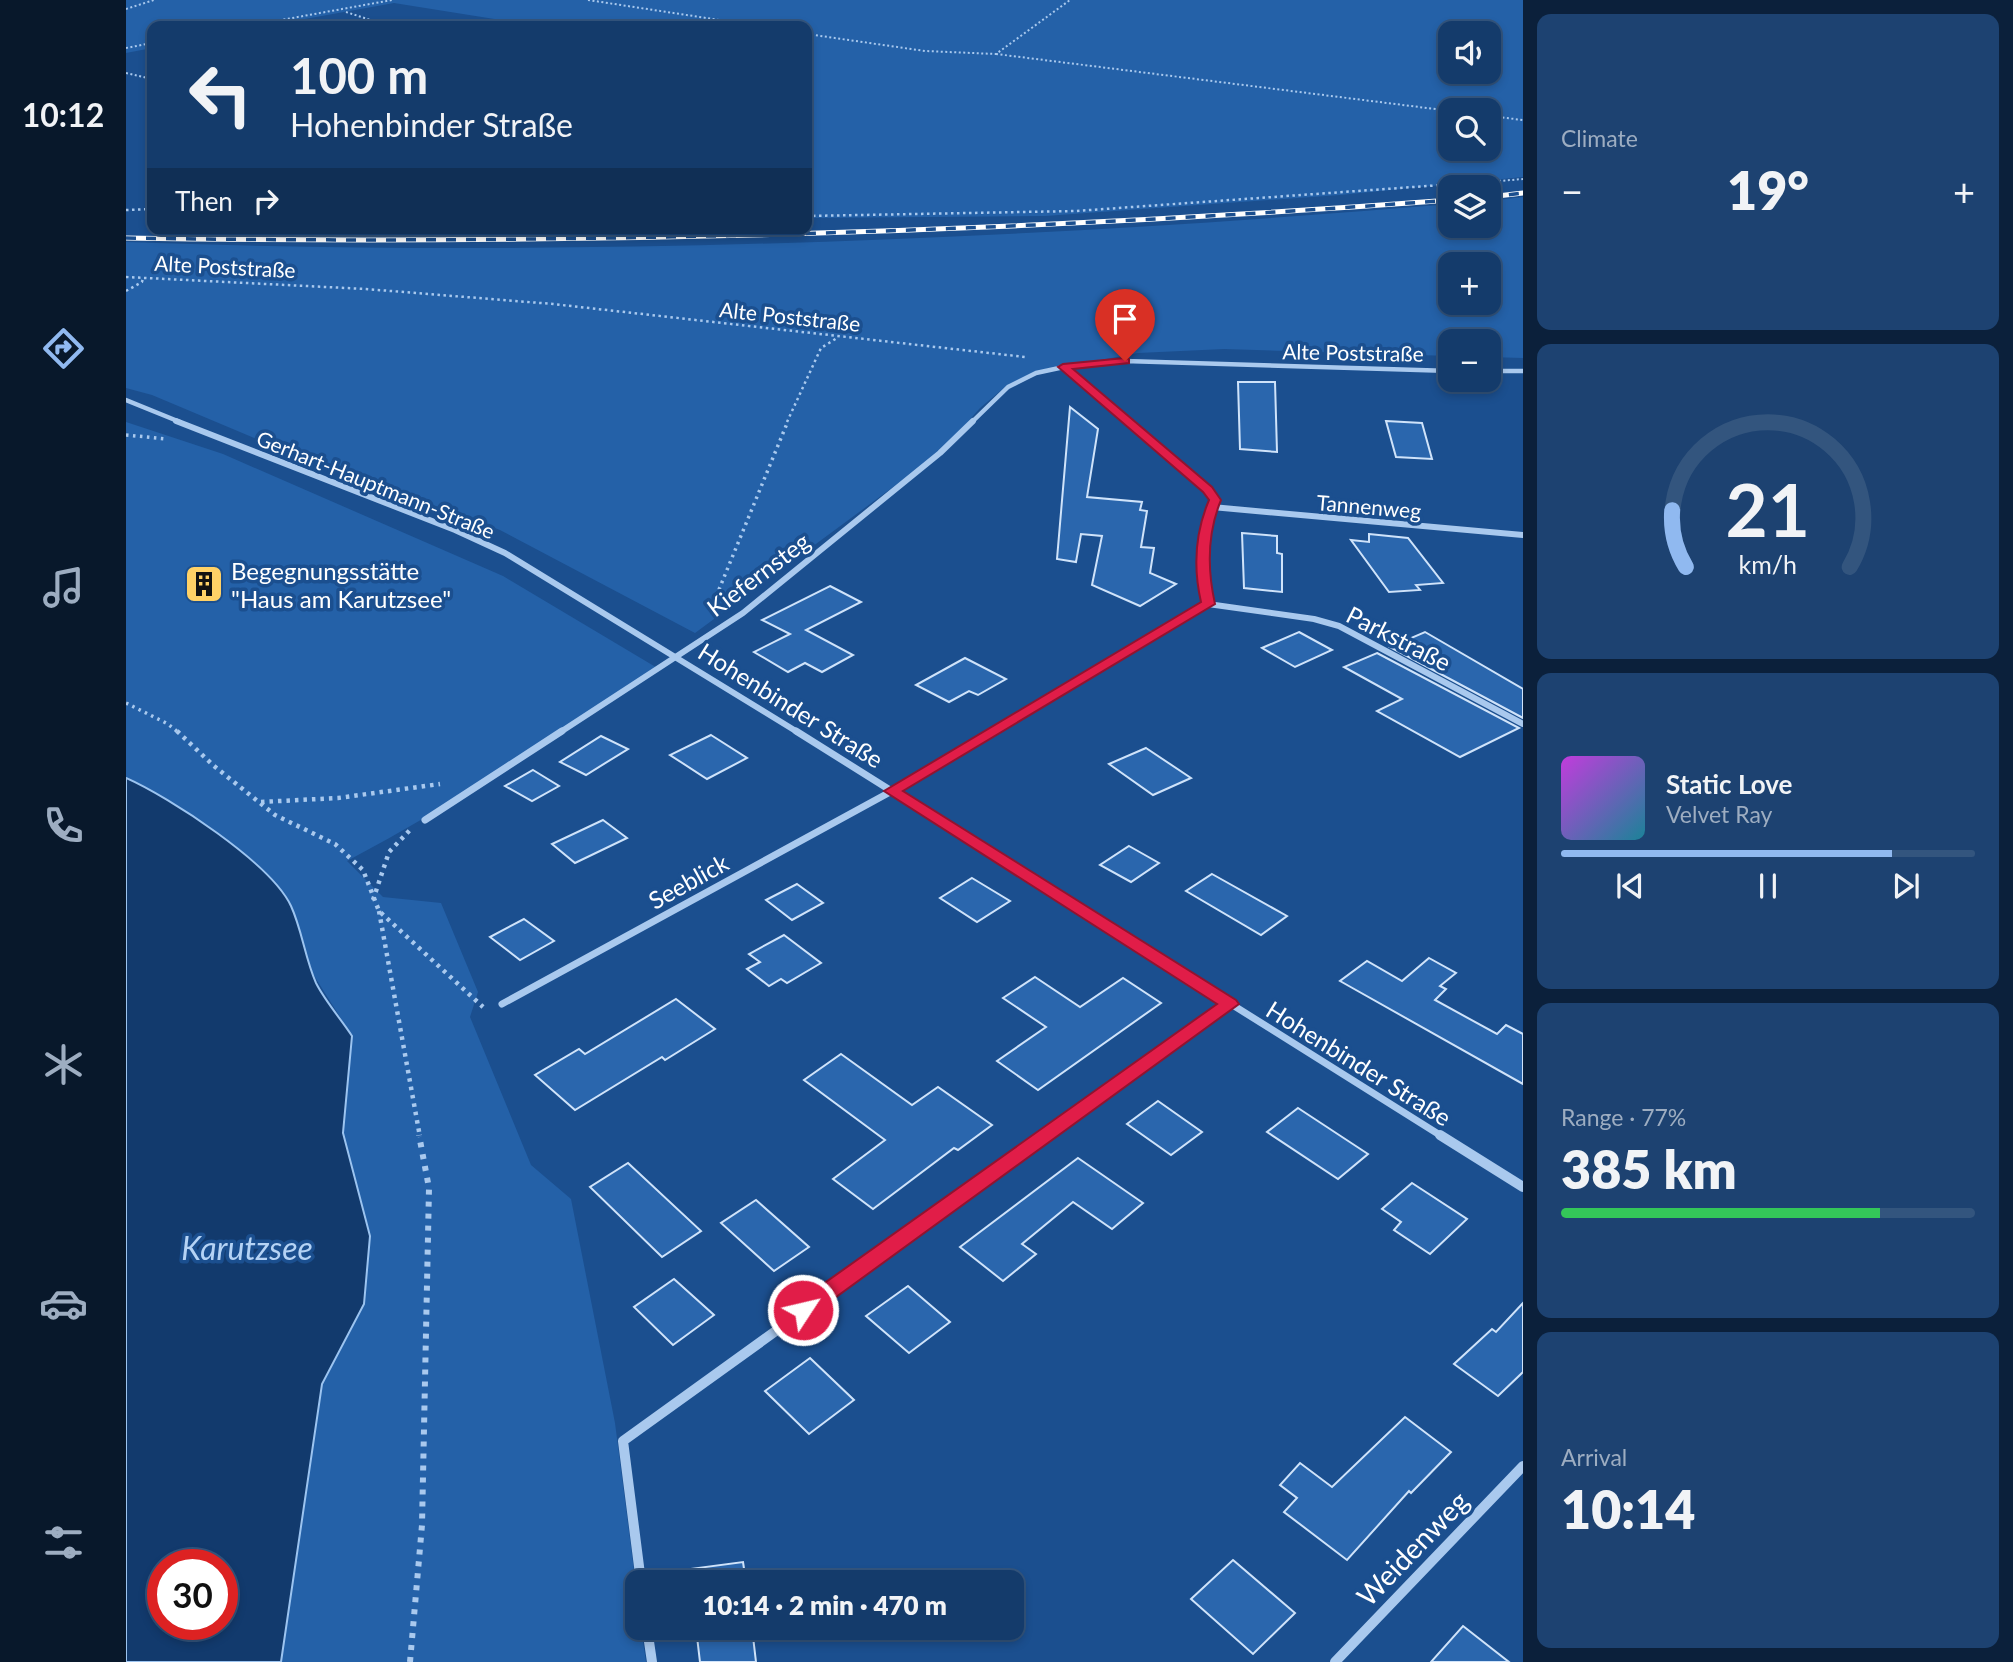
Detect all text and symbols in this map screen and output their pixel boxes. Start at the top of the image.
map controls [1438,21,1501,392]
button: sound [1438,21,1501,84]
text: 100 m [290,46,428,104]
icon: left [175,49,266,140]
text: 10:12 [22,95,104,134]
button: search [1438,98,1501,161]
text: Hohenbinder Straße [290,105,573,144]
text: Climate [1561,124,1638,152]
text: 19° [1727,159,1809,221]
text: − [1561,168,1583,214]
text: + [1953,168,1975,214]
button: layers [1438,175,1501,238]
icon: right [247,182,285,220]
text: Then [175,185,233,217]
street label: Alte Poststraße [154,250,296,282]
button: + [1438,252,1501,315]
pin [1095,289,1155,361]
street label: Alte Poststraße [718,296,862,336]
icon: arrive [1106,300,1144,338]
icon: directions [39,324,88,373]
button: − [1438,329,1501,392]
street label: Alte Poststraße [1282,338,1424,366]
street label: Gerhart-Hauptmann-Straße [253,425,499,543]
text: 21 [1726,466,1810,554]
street label: Tannenweg [1316,489,1422,523]
street label: Kiefernsteg [701,526,815,622]
text: km/h [1739,549,1797,579]
place label: Begegnungsstätte "Haus am Karutzsee" [231,556,451,613]
icon: music [39,563,88,612]
building icon: Begegnungsstätte "Haus am Karutzsee" [183,563,225,605]
street label: Parkstraße [1342,599,1456,677]
street label: Hohenbinder Straße [693,636,889,774]
text: Static Love [1666,768,1793,800]
text: Velvet Ray [1666,800,1772,828]
icon: phone [39,801,88,850]
street label: Seeblick [643,847,734,915]
icon: previous [1611,867,1649,905]
icon: pause [1749,867,1787,905]
icon: next [1887,867,1925,905]
street label: Hohenbinder Straße [1261,994,1457,1132]
icon: climate [39,1040,88,1089]
text: Range · 77% [1561,1103,1686,1131]
text: 385 km [1561,1138,1737,1200]
water label: Karutzsee [181,1228,313,1267]
position arrow [766,1273,840,1347]
icon: car [39,1279,88,1328]
text: Arrival [1561,1443,1627,1471]
text: 10:14 [1561,1478,1695,1540]
street label: Weidenweg [1349,1484,1475,1612]
icon: filters [39,1518,88,1567]
speed limit sign: 30 [147,1549,238,1640]
text: 10:14 · 2 min · 470 m [702,1589,947,1621]

